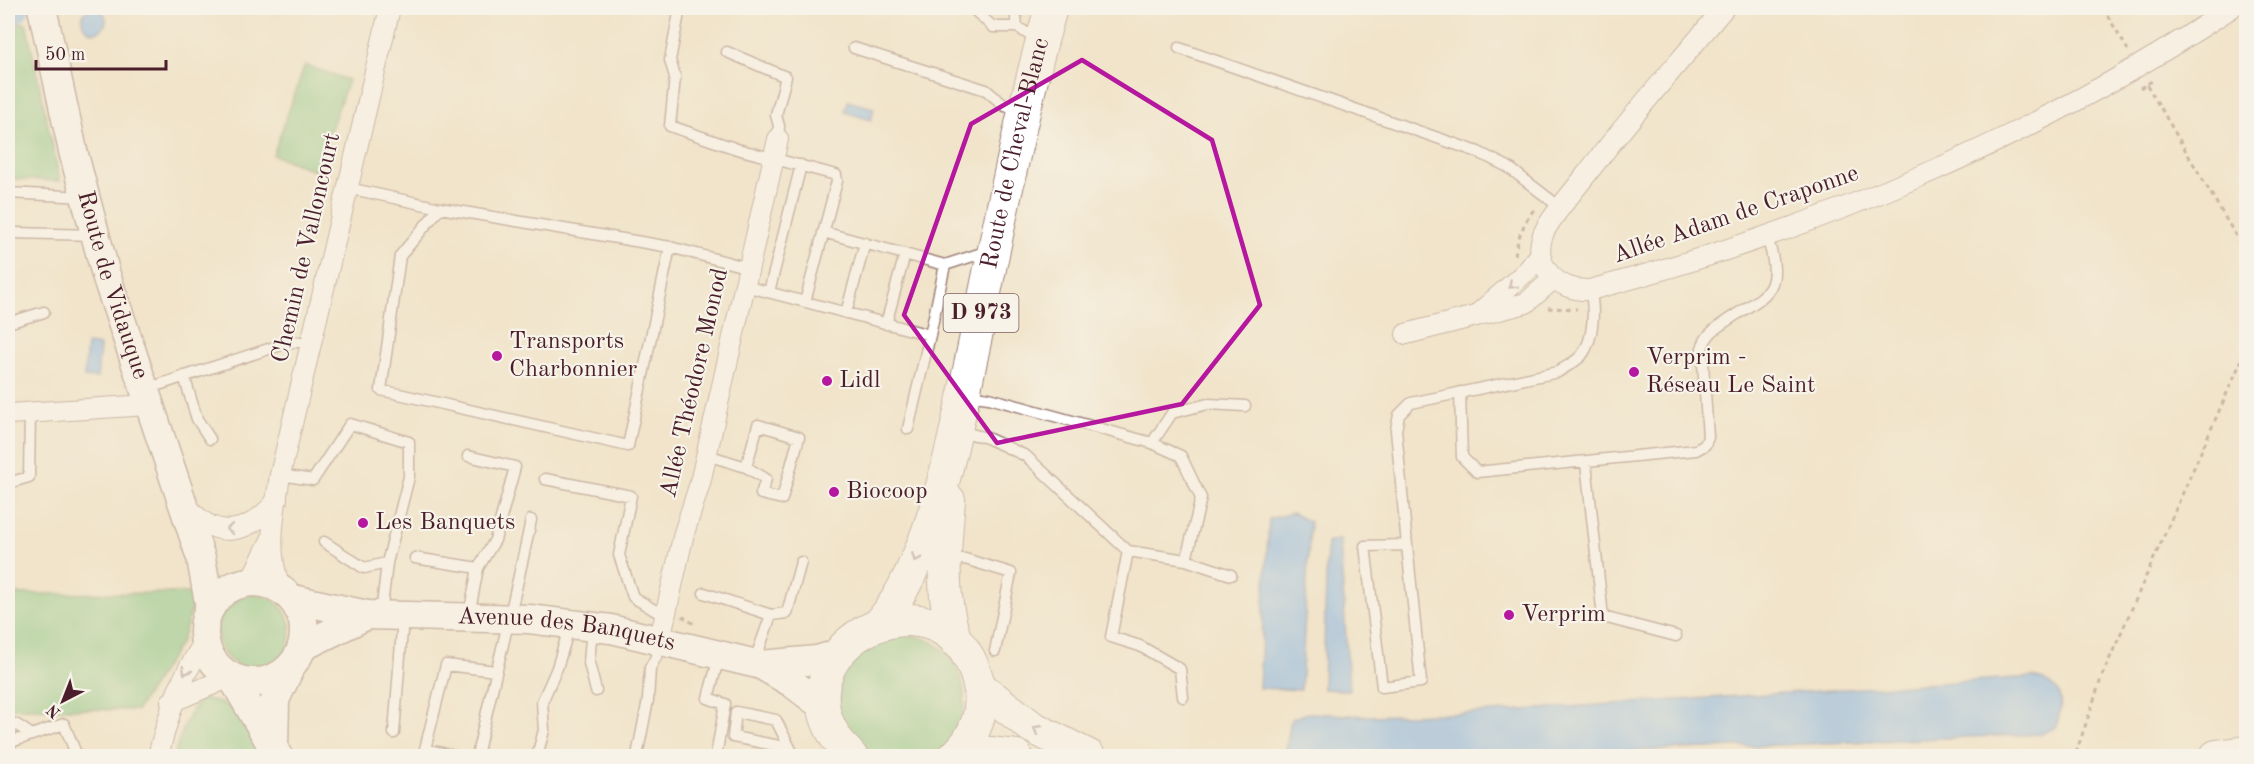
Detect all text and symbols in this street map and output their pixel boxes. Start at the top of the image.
scale bar [36,33,166,71]
street label: Route de Cheval-Blanc [978,35,1054,271]
text: 50 m [45,46,85,64]
street label: Chemin de Valloncourt [269,131,345,365]
street label: Allée Adam de Craponne [1610,162,1862,268]
street label: Route de Vidauque [72,188,152,382]
street label: Allée Théodore Monod [657,266,733,500]
one-way arrow [1508,278,1518,289]
road number: D 973 [944,294,1018,332]
place label: Transports Charbonnier [509,330,637,382]
place label: Verprim - Réseau Le Saint [1646,346,1816,398]
marker: Transports Charbonnier [490,349,504,363]
marker: Verprim - Réseau Le Saint [1627,365,1641,379]
place label: Lidl [839,369,881,393]
marker: Lidl [820,374,834,388]
place label: Biocoop [846,480,928,504]
marker: Biocoop [827,485,841,499]
place label: Les Banquets [375,511,515,535]
marker: Les Banquets [356,516,370,530]
one-way arrow [225,522,234,535]
one-way arrow [911,552,923,563]
place label: Verprim [1521,603,1606,627]
street label: Avenue des Banquets [457,605,678,656]
marker: Verprim [1502,608,1516,622]
one-way arrow [182,665,193,675]
north arrow [33,671,93,731]
text: N [44,700,64,721]
one-way arrow [1033,725,1043,736]

